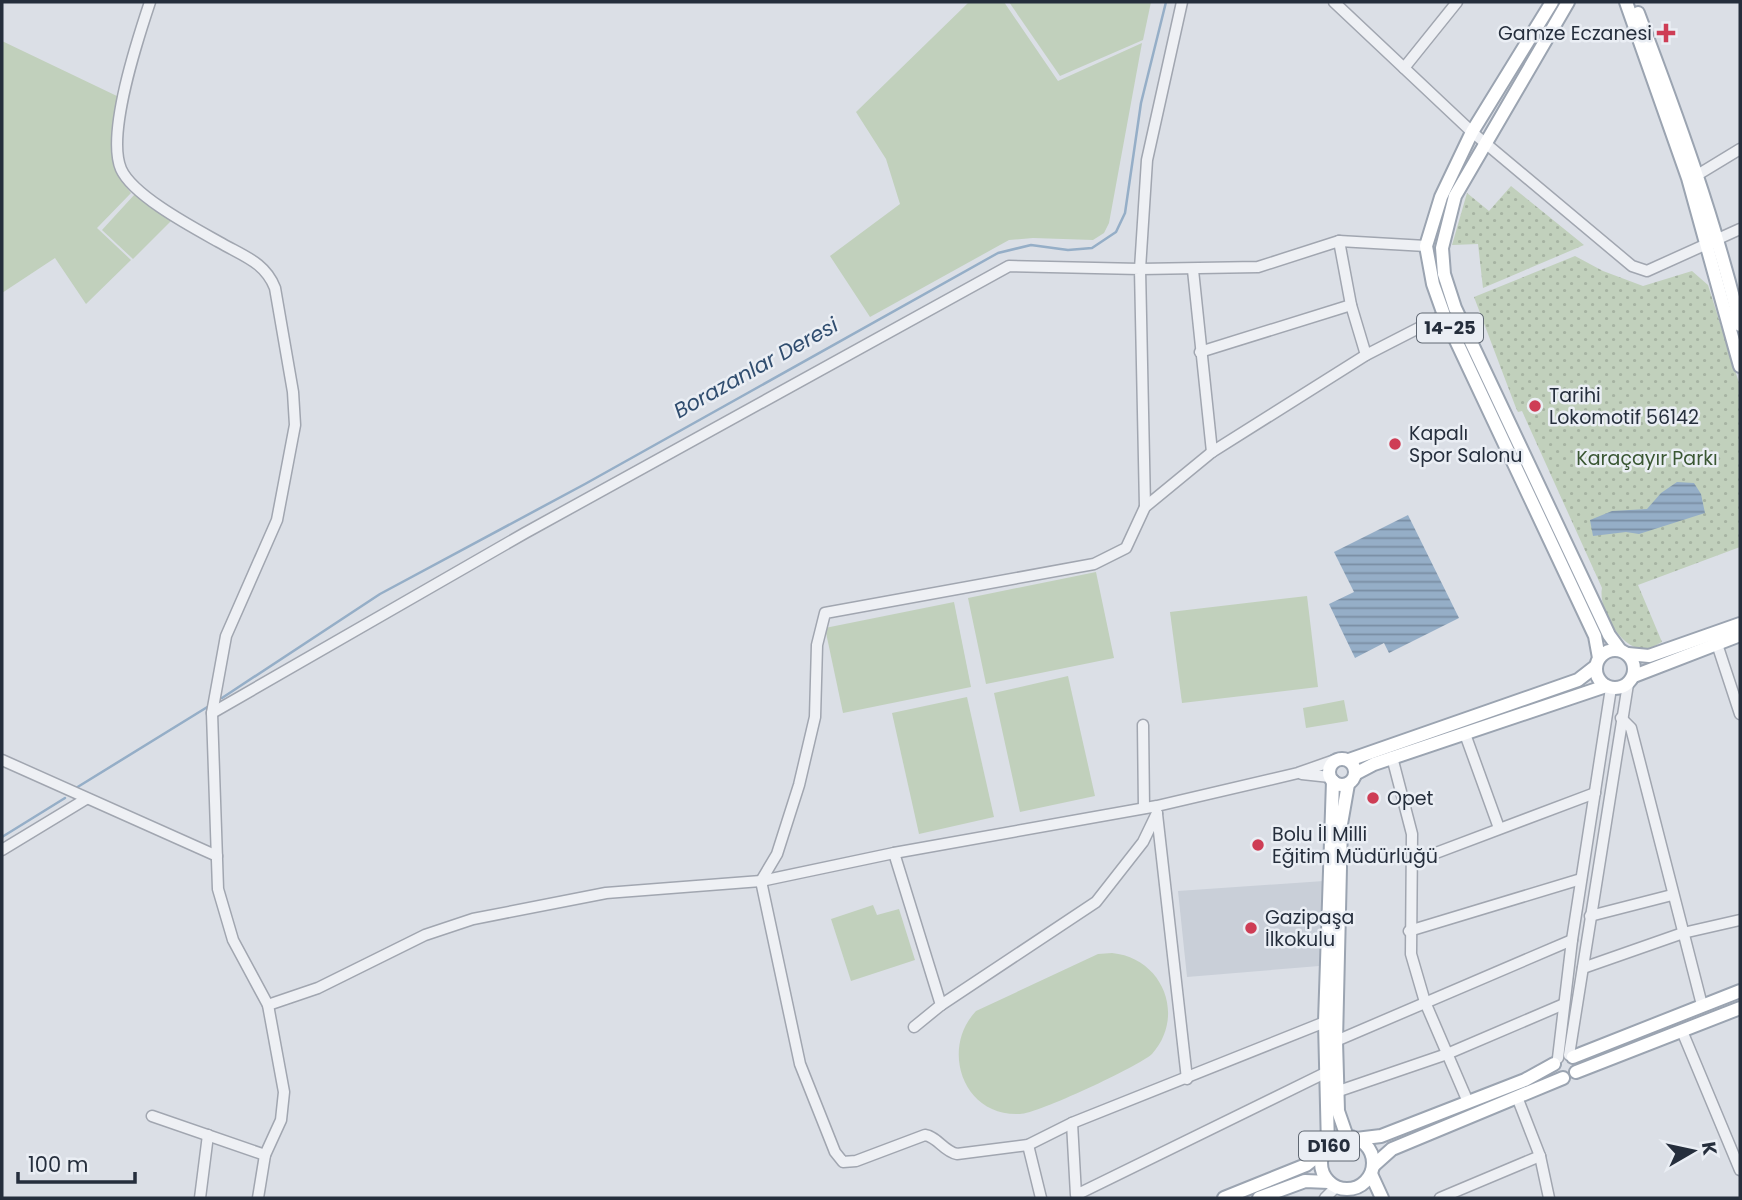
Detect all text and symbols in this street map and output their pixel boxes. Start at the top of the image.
place label: Gamze Eczanesi [1498,20,1652,47]
marker: Gamze Eczanesi [1658,25,1674,41]
water label: Borazanlar Deresi [668,310,844,425]
road number: 14-25 [1417,314,1483,342]
place label: Tarihi Lokomotif 56142 [1549,382,1699,431]
marker: Tarihi Lokomotif 56142 [1527,398,1543,414]
place label: Kapalı Spor Salonu [1409,420,1522,469]
marker: Kapalı Spor Salonu [1387,436,1403,452]
park label: Karaçayır Parkı [1576,445,1718,472]
place label: Opet [1387,785,1434,812]
marker: Opet [1365,790,1381,806]
place label: Bolu İl Milli Eğitim Müdürlüğü [1272,821,1438,870]
marker: Bolu İl Milli Eğitim Müdürlüğü [1250,837,1266,853]
place label: Gazipaşa İlkokulu [1265,904,1354,953]
marker: Gazipaşa İlkokulu [1243,920,1259,936]
north arrow [1658,1116,1728,1186]
road number: D160 [1299,1132,1359,1161]
scale bar [18,1140,135,1184]
text: K [1695,1140,1724,1157]
text: 100 m [28,1150,88,1179]

